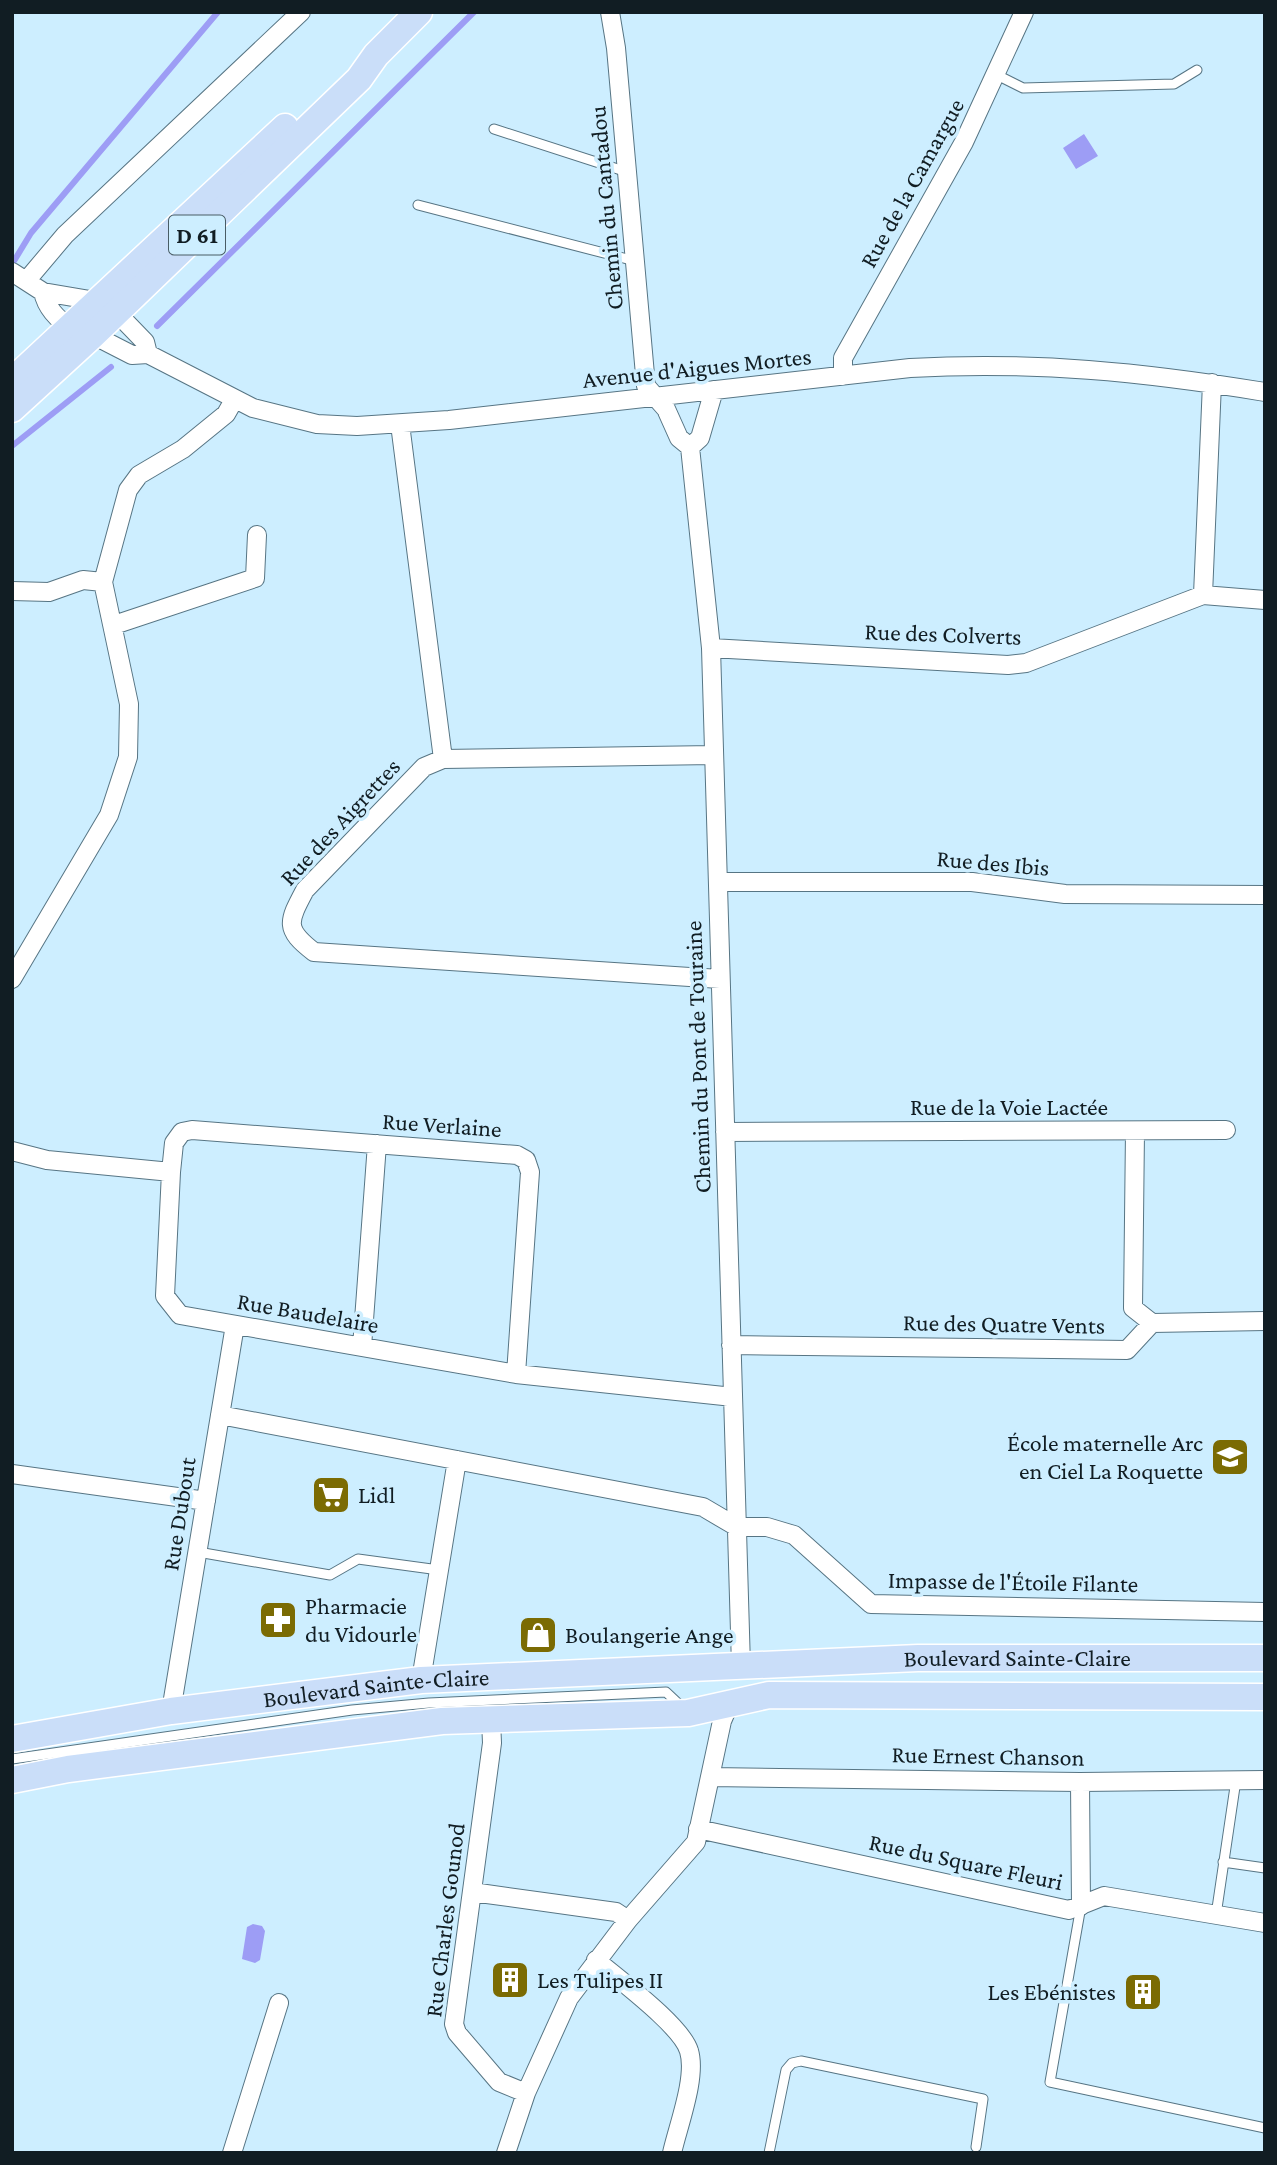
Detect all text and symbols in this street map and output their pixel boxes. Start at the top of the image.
street label: Rue de la Camargue [854,94,969,272]
street label: Chemin du Cantadou [583,105,628,311]
road number: D 61 [169,216,225,254]
street label: Avenue d'Aigues Mortes [581,342,813,393]
street label: Rue des Colverts [864,617,1022,650]
street label: Rue des Aigrettes [274,753,405,891]
street label: Rue des Ibis [935,844,1051,881]
street label: Chemin du Pont de Touraine [679,920,716,1194]
street label: Rue de la Voie Lactée [910,1093,1108,1120]
street label: Rue Verlaine [381,1107,503,1142]
street label: Rue Baudelaire [235,1287,381,1338]
street label: Rue des Quatre Vents [903,1308,1105,1339]
place label: École maternelle Arc en Ciel La Roquette [1007,1429,1203,1484]
school or university icon: École maternelle Arc en Ciel La Roquette [1209,1436,1251,1478]
street label: Rue Dubout [156,1454,201,1573]
supermarket icon: Lidl [310,1474,352,1516]
place label: Lidl [358,1481,395,1508]
street label: Impasse de l'Étoile Filante [888,1566,1138,1597]
place label: Pharmacie du Vidourle [305,1592,417,1647]
pharmacy icon: Pharmacie du Vidourle [257,1599,299,1641]
shop icon: Boulangerie Ange [517,1614,559,1656]
place label: Boulangerie Ange [565,1621,734,1648]
street label: Boulevard Sainte-Claire [903,1644,1131,1672]
street label: Boulevard Sainte-Claire [262,1663,490,1712]
street label: Rue Ernest Chanson [891,1740,1085,1771]
street label: Rue Charles Gounod [419,1821,470,2019]
street label: Rue du Square Fleuri [867,1828,1065,1895]
building icon: Les Tulipes II [489,1959,531,2001]
place label: Les Tulipes II [537,1966,663,1993]
building icon: Les Ebénistes [1122,1971,1164,2013]
place label: Les Ebénistes [987,1978,1116,2005]

